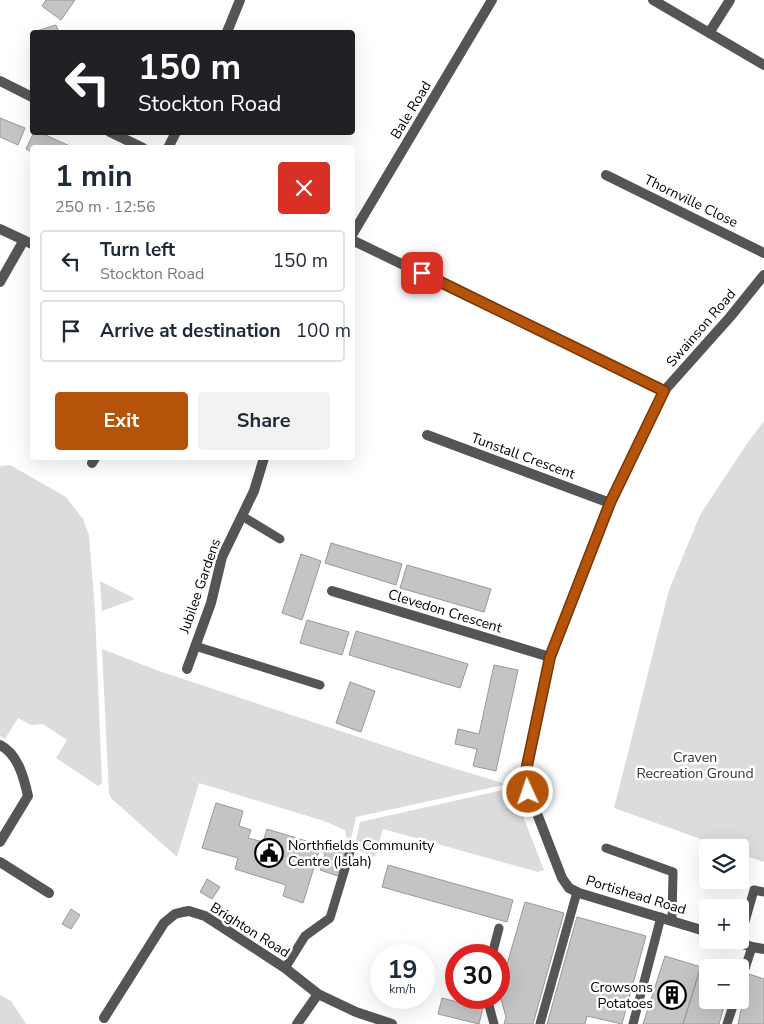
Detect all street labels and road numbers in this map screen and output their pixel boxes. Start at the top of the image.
street label: Bale Road [386,77,436,143]
street label: Thornville Close [641,170,741,232]
street label: Swainson Road [662,285,740,371]
street label: Tunstall Crescent [468,428,578,484]
street label: Jubilee Gardens [175,536,225,637]
street label: Clevedon Crescent [386,585,504,637]
street label: Portishead Road [584,871,688,919]
street label: Brighton Road [207,898,293,962]

